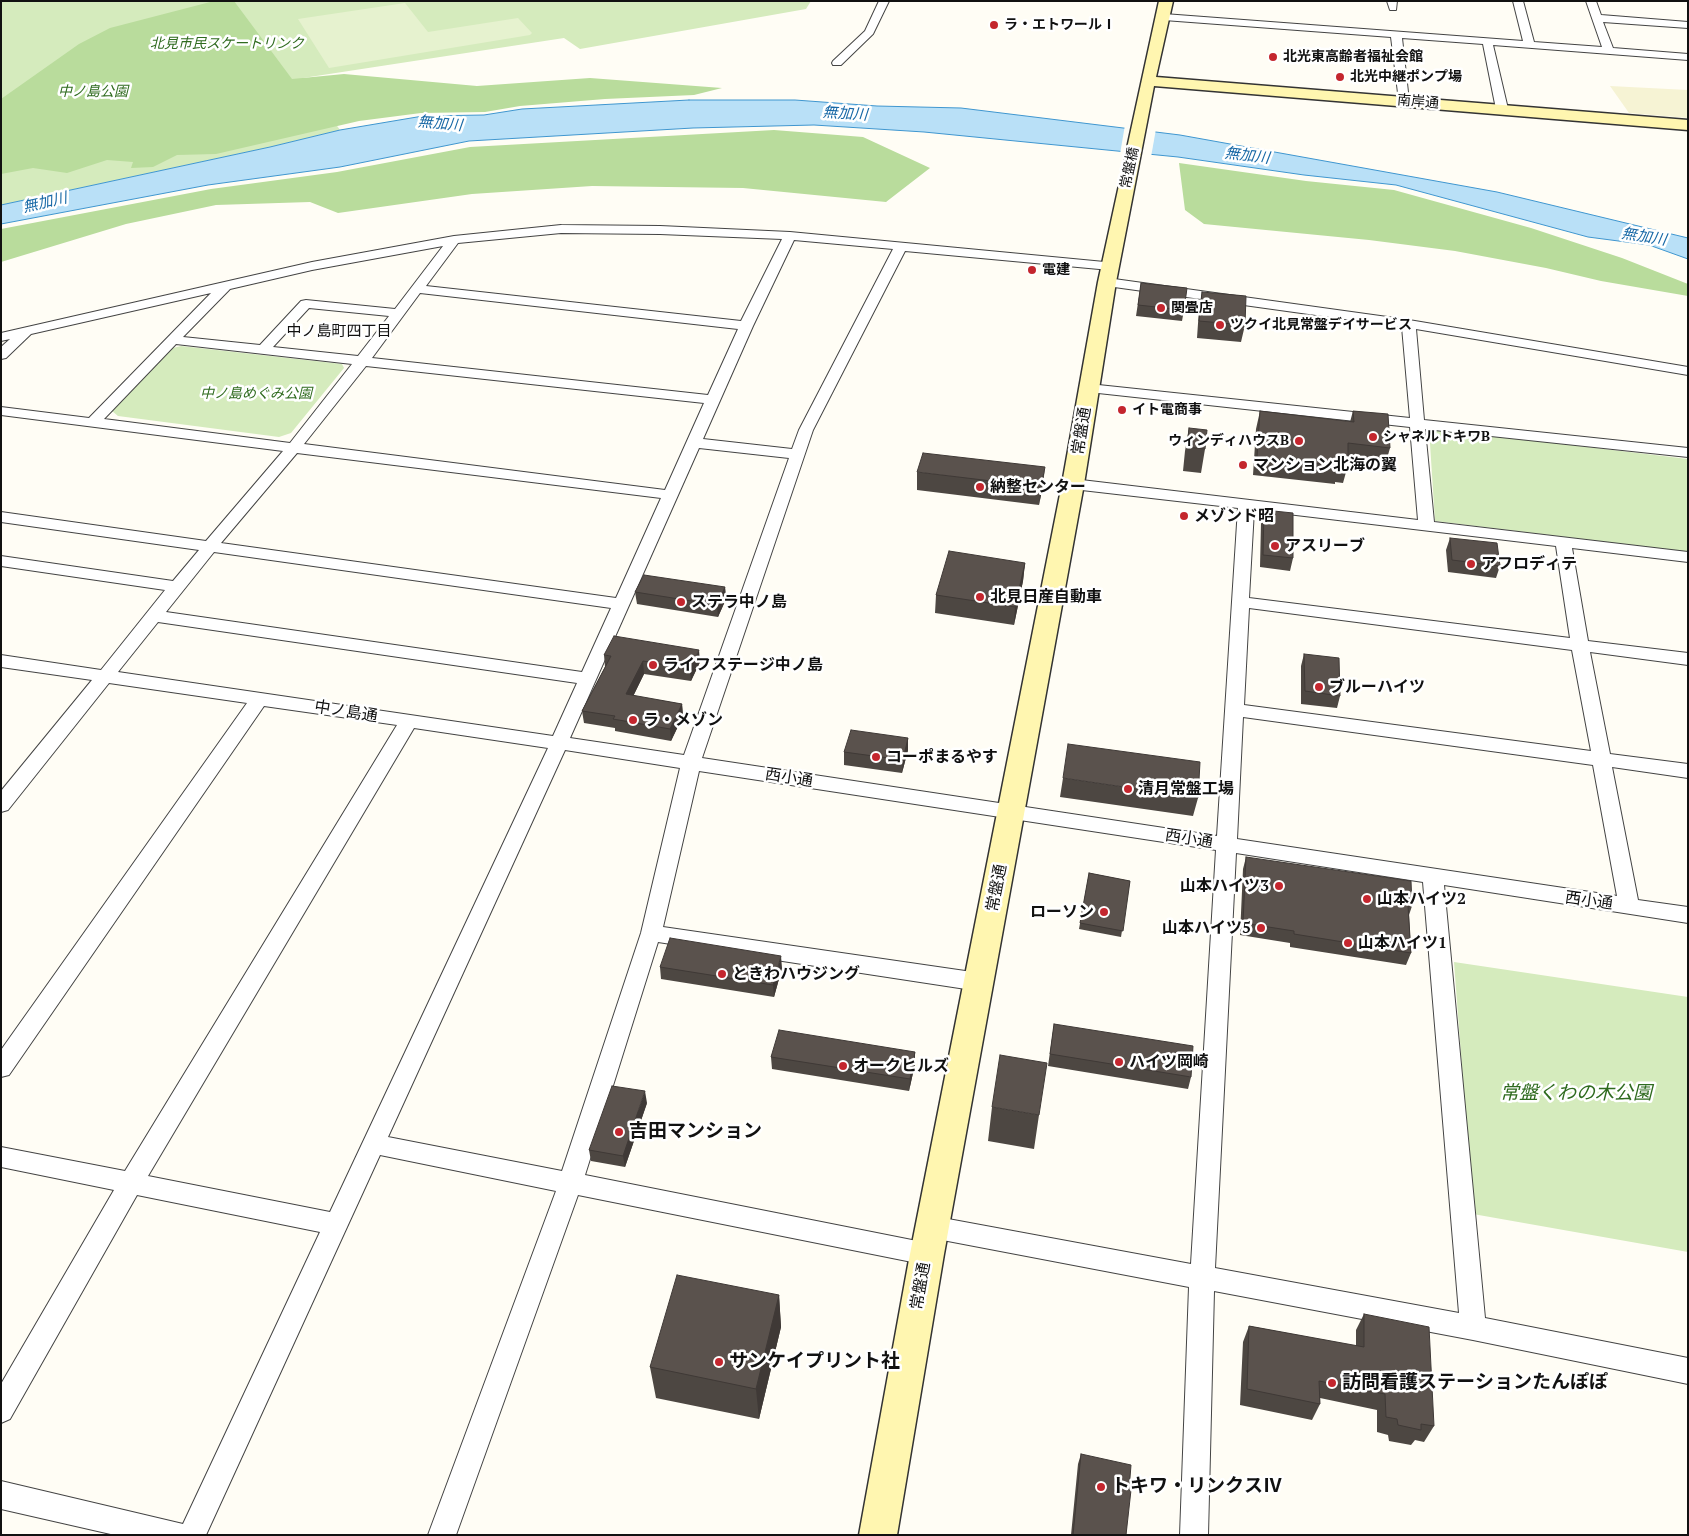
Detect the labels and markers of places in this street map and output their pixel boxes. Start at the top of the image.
place label: ラ・エトワールⅠ [1004,17,1116,33]
marker: ラ・エトワールⅠ [988,19,1000,31]
place label: 北光東高齢者福祉会館 [1283,49,1423,65]
marker: 北光東高齢者福祉会館 [1267,51,1279,63]
place label: 北光中継ポンプ場 [1350,69,1462,85]
marker: 北光中継ポンプ場 [1334,71,1346,83]
place label: 電建 [1042,262,1070,278]
marker: 電建 [1026,264,1038,276]
place label: 関畳店 [1171,300,1213,316]
marker: 関畳店 [1155,302,1167,314]
place label: ツクイ北見常盤デイサービス [1230,317,1412,333]
marker: ツクイ北見常盤デイサービス [1214,319,1226,331]
place label: イト電商事 [1132,402,1202,418]
marker: イト電商事 [1116,404,1128,416]
place label: シャネルトキワB [1383,429,1490,445]
marker: シャネルトキワB [1367,431,1379,443]
place label: ウィンディハウスB [1168,433,1289,449]
marker: ウィンディハウスB [1293,435,1305,447]
place label: マンション北海の翼 [1253,455,1397,475]
marker: マンション北海の翼 [1237,459,1249,471]
place label: 納整センター [990,477,1086,497]
marker: 納整センター [974,481,986,493]
place label: メゾンド昭 [1194,506,1274,526]
marker: メゾンド昭 [1178,510,1190,522]
place label: アスリーブ [1285,536,1365,556]
marker: アスリーブ [1269,540,1281,552]
place label: アフロディテ [1481,554,1577,574]
marker: アフロディテ [1465,558,1477,570]
place label: 北見日産自動車 [990,587,1102,607]
marker: 北見日産自動車 [974,591,986,603]
place label: ステラ中ノ島 [691,592,787,612]
marker: ステラ中ノ島 [675,596,687,608]
place label: ライフステージ中ノ島 [663,655,823,675]
marker: ライフステージ中ノ島 [647,659,659,671]
place label: ブルーハイツ [1329,677,1425,697]
marker: ブルーハイツ [1313,681,1325,693]
place label: ラ・メゾン [643,710,723,730]
marker: ラ・メゾン [627,714,639,726]
place label: コーポまるやす [886,747,998,767]
marker: コーポまるやす [870,751,882,763]
place label: 清月常盤工場 [1138,779,1234,799]
marker: 清月常盤工場 [1122,783,1134,795]
place label: 山本ハイツ3 [1180,876,1269,896]
marker: 山本ハイツ3 [1273,880,1285,892]
place label: 山本ハイツ2 [1377,889,1466,909]
marker: 山本ハイツ2 [1361,893,1373,905]
place label: ローソン [1030,902,1094,922]
marker: ローソン [1098,906,1110,918]
place label: 山本ハイツ5 [1162,918,1251,938]
marker: 山本ハイツ5 [1255,922,1267,934]
place label: 山本ハイツ1 [1358,933,1447,953]
marker: 山本ハイツ1 [1342,937,1354,949]
place label: ときわハウジング [732,964,860,984]
marker: ときわハウジング [716,968,728,980]
place label: ハイツ岡崎 [1129,1052,1209,1072]
place label: オークヒルズ [853,1056,949,1076]
marker: ハイツ岡崎 [1113,1056,1125,1068]
marker: オークヒルズ [837,1060,849,1072]
place label: 吉田マンション [629,1121,762,1143]
marker: 吉田マンション [613,1126,625,1138]
place label: サンケイプリント社 [729,1351,900,1373]
marker: サンケイプリント社 [713,1356,725,1368]
place label: 訪問看護ステーションたんぽぽ [1342,1372,1608,1394]
marker: 訪問看護ステーションたんぽぽ [1326,1377,1338,1389]
place label: トキワ・リンクスⅣ [1111,1476,1282,1498]
marker: トキワ・リンクスⅣ [1095,1481,1107,1493]

